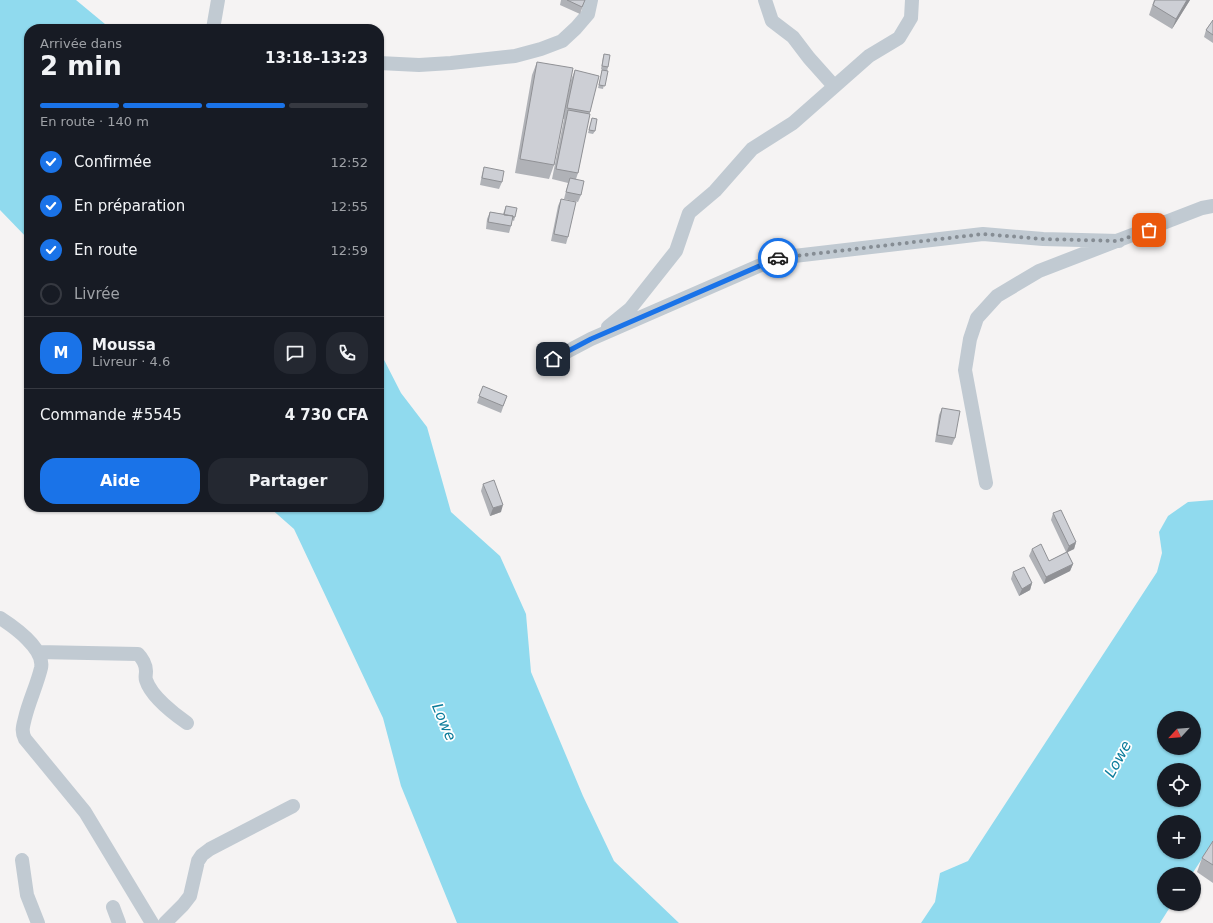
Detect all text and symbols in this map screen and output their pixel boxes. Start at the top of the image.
text: Arrivée dans [40,36,122,51]
text: 13:18–13:23 [265,49,368,67]
text: 2 min [40,51,122,81]
text: En route · 140 m [40,114,149,129]
icon: check [40,151,62,173]
text: Confirmée [74,153,152,171]
text: 12:52 [331,155,368,170]
icon: check [40,195,62,217]
text: En préparation [74,197,185,215]
text: 12:55 [331,199,368,214]
pin [1132,213,1166,247]
icon: bag [1138,219,1160,241]
courier [758,238,798,278]
icon: check [40,239,62,261]
text: En route [74,241,137,259]
text: 12:59 [331,243,368,258]
icon: car [767,247,789,269]
text: Livrée [74,285,120,303]
button: chat [274,332,316,374]
button: phone [326,332,368,374]
text: Moussa [92,336,156,354]
pin [536,342,570,376]
text: M [54,344,68,362]
icon: home [542,348,564,370]
text: Livreur · 4.6 [92,354,170,369]
text: Commande #5545 [40,406,182,424]
text: 4 730 CFA [285,406,368,424]
button: Aide [40,458,200,504]
button: Partager [208,458,368,504]
water label: Lowe [428,701,460,743]
north arrow [1157,711,1201,755]
map controls [1157,711,1201,911]
water label: Lowe [1101,738,1135,780]
button: locate [1157,763,1201,807]
button: + [1157,815,1201,859]
button: − [1157,867,1201,911]

